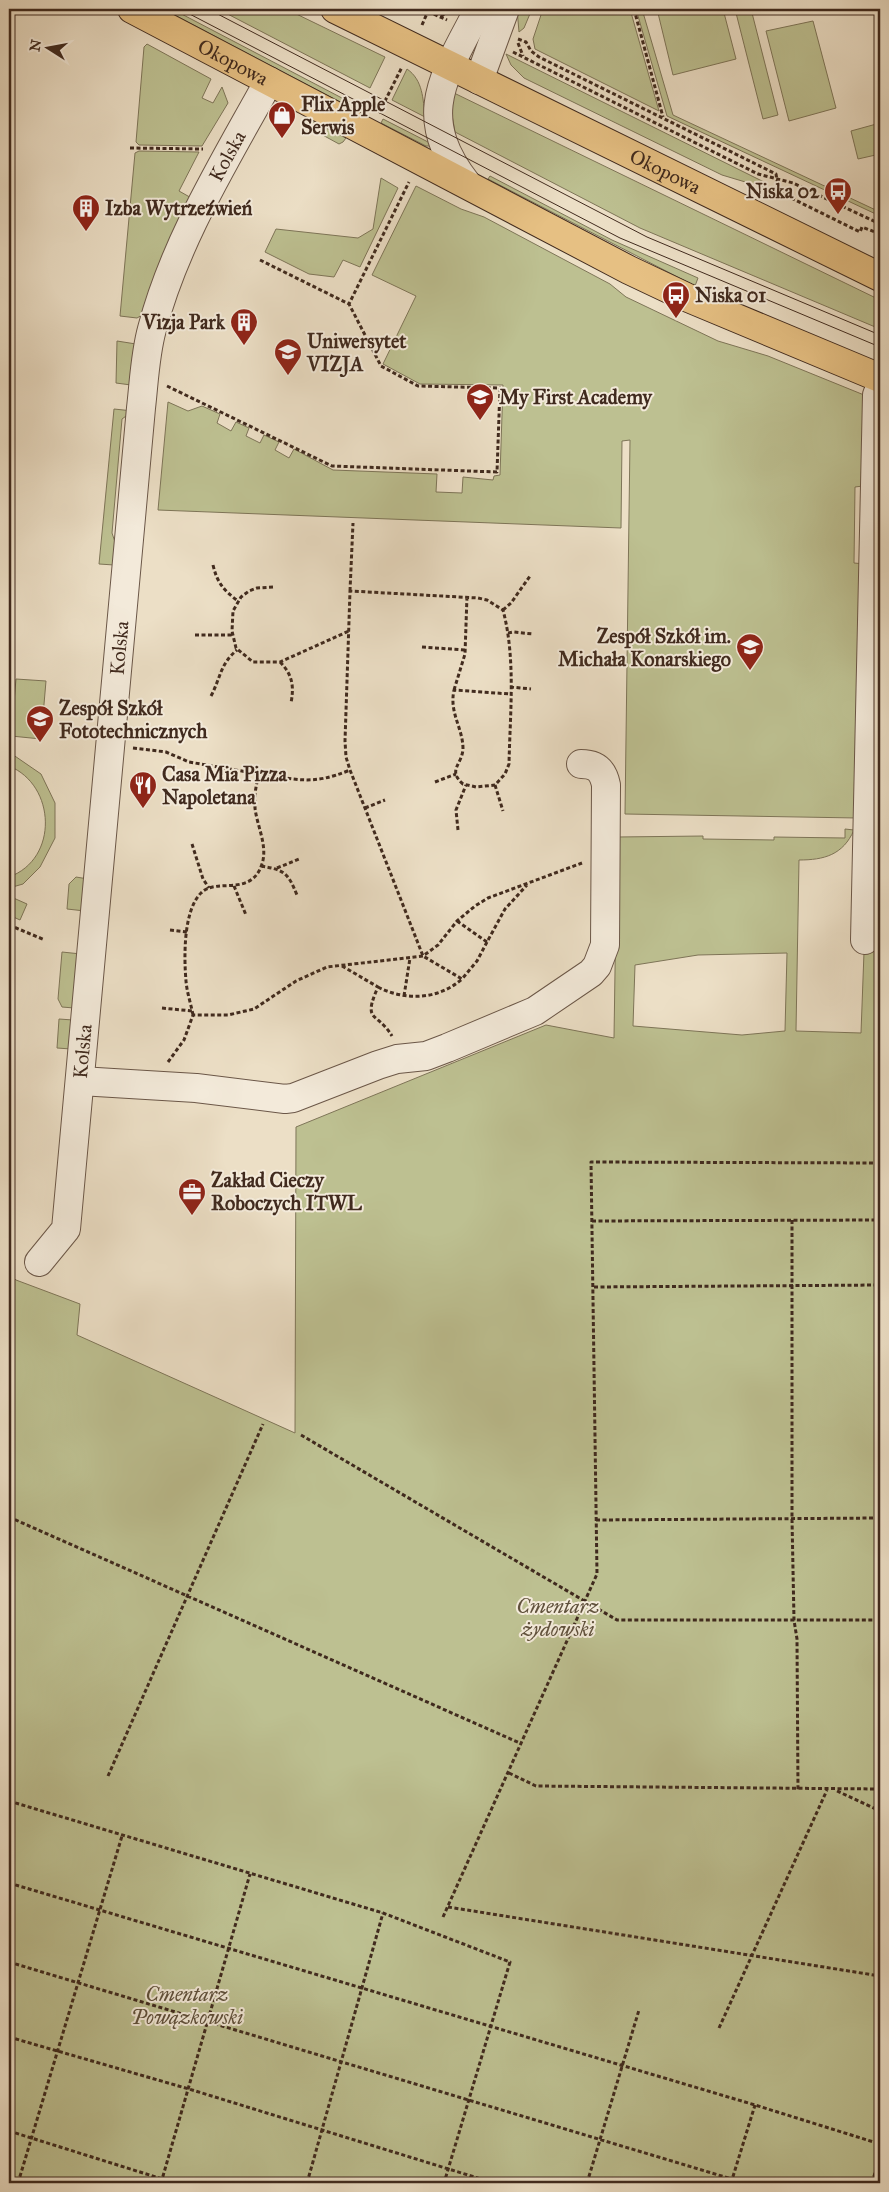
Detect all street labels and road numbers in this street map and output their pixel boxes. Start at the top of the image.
street label: Okopowa [194,34,273,91]
street label: Kolska [204,126,251,186]
street label: Okopowa [626,144,705,199]
street label: Kolska [105,619,134,676]
street label: Kolska [68,1023,97,1080]

